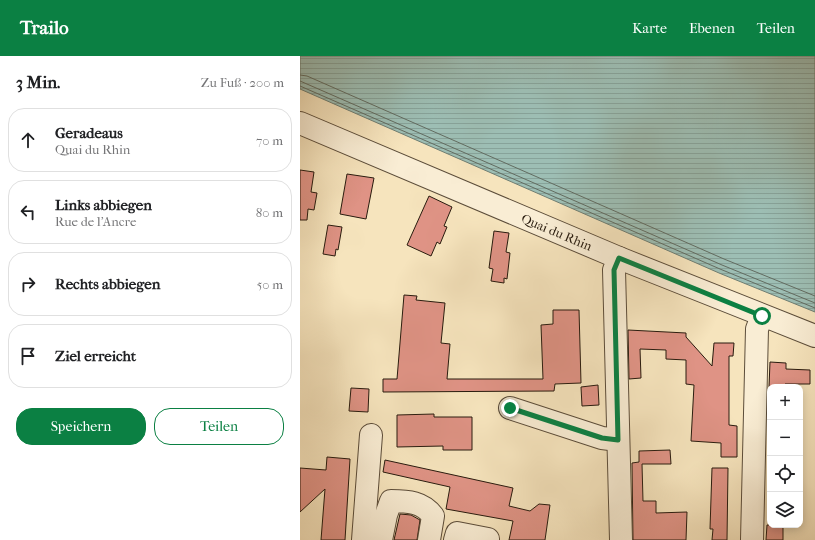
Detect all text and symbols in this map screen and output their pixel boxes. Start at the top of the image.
text: Trailo [20,17,69,39]
text: Karte [632,20,667,37]
text: Ebenen [689,20,735,37]
text: Teilen [757,20,795,37]
text: 3 Min. [16,72,60,92]
text: Zu Fuß · 200 m [201,75,284,90]
text: Geradeaus [55,124,123,142]
icon: ahead [17,129,39,151]
text: 70 m [256,133,283,148]
text: Quai du Rhin [55,142,130,157]
text: Links abbiegen [55,196,152,214]
icon: left [17,201,39,223]
text: 80 m [256,205,283,220]
street label: Quai du Rhin [519,210,595,254]
text: Rue de l'Ancre [55,214,136,229]
icon: right [17,273,39,295]
text: Rechts abbiegen [55,275,160,293]
text: 50 m [257,277,283,292]
route start [753,307,771,325]
icon: arrive [17,345,39,367]
text: Ziel erreicht [55,347,136,365]
map controls [767,384,803,528]
button: + [767,384,803,420]
route end [501,399,519,417]
button: Speichern [16,408,146,445]
button: Teilen [154,408,284,445]
button: − [767,420,803,456]
button: locate [767,456,803,492]
button: layers [767,492,803,528]

